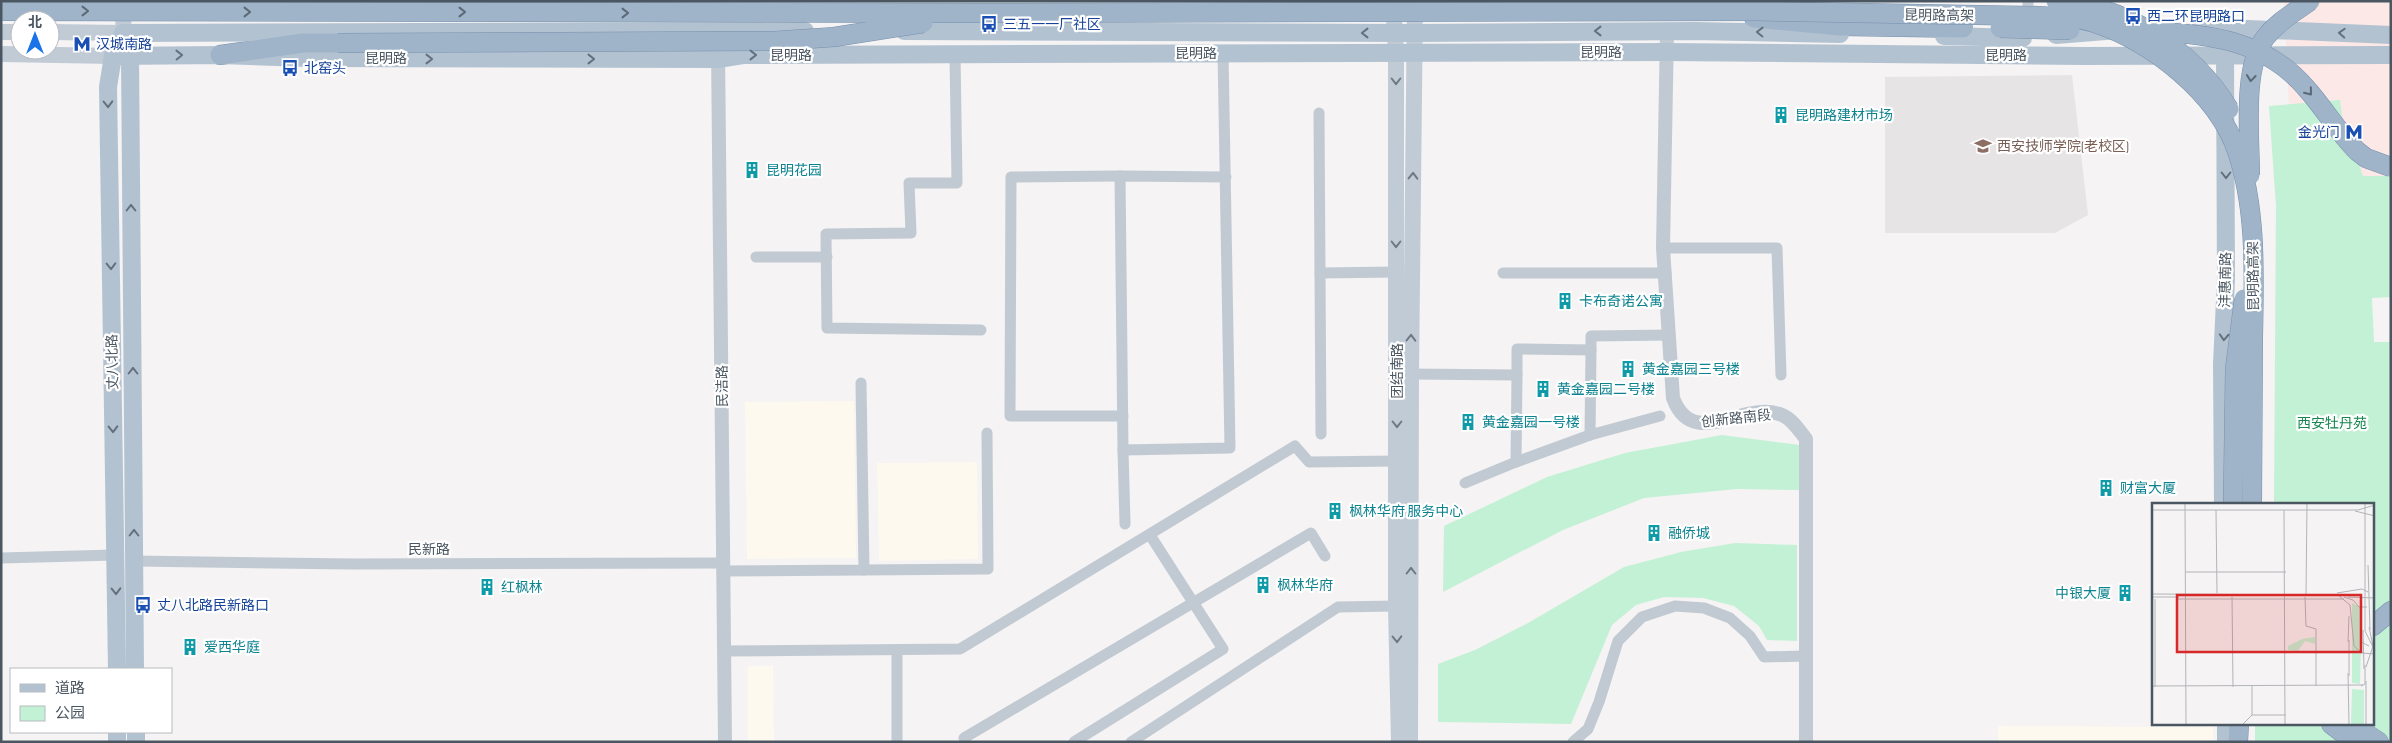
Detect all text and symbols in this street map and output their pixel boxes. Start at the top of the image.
one-way arrow [82,6,89,16]
street label: 昆明路高架 [1904,6,1974,25]
bus stop icon: 西二环昆明路口 [2123,6,2143,26]
one-way arrow [244,7,252,17]
one-way arrow [459,7,467,17]
one-way arrow [621,7,629,18]
place label: 西二环昆明路口 [2147,8,2245,25]
north arrow [10,10,60,60]
text: 北 [28,14,42,31]
bus stop icon: 三五一一厂社区 [979,14,999,34]
place label: 三五一一厂社区 [1003,16,1101,33]
one-way arrow [1593,26,1601,36]
one-way arrow [1361,27,1369,38]
one-way arrow [1756,27,1764,37]
one-way arrow [2338,28,2346,39]
metro station icon: 汉城南路 [72,34,92,54]
place label: 汉城南路 [96,36,152,53]
street label: 昆明路 [1580,44,1622,61]
street label: 昆明路 [1175,45,1217,62]
street label: 昆明路 [770,47,812,64]
street label: 昆明路 [1985,47,2027,64]
one-way arrow [176,50,183,60]
street label: 昆明路 [365,50,407,67]
one-way arrow [750,50,758,60]
one-way arrow [425,53,433,64]
one-way arrow [588,54,595,64]
bus stop icon: 北窑头 [280,58,300,78]
place label: 北窑头 [304,60,346,77]
one-way arrow [2246,74,2257,82]
one-way arrow [1391,78,1401,85]
one-way arrow [2303,86,2312,96]
one-way arrow [103,100,113,108]
building icon: 昆明路建材市场 [1771,105,1791,125]
place label: 昆明路建材市场 [1795,107,1893,124]
metro station icon: 金光门 [2344,122,2364,142]
place label: 金光门 [2298,124,2340,141]
school or university icon: 西安技师学院(老校区) [1973,136,1993,156]
place label: 西安技师学院(老校区) [1997,138,2129,155]
building icon: 昆明花园 [742,160,762,180]
place label: 昆明花园 [766,162,822,179]
one-way arrow [1408,171,1418,179]
one-way arrow [2220,171,2231,179]
one-way arrow [126,204,136,212]
one-way arrow [1391,240,1401,248]
street label: 昆明路高架 [2244,241,2263,311]
street label: 沣惠南路 [2217,252,2234,308]
one-way arrow [106,263,116,271]
building icon: 卡布奇诺公寓 [1555,291,1575,311]
place label: 卡布奇诺公寓 [1579,293,1663,310]
one-way arrow [2218,333,2229,341]
street label: 丈八北路 [104,334,121,390]
one-way arrow [1406,334,1416,342]
street label: 团结南路 [1389,343,1406,399]
building icon: 黄金嘉园三号楼 [1618,359,1638,379]
place label: 黄金嘉园三号楼 [1642,361,1740,378]
street label: 民洁路 [714,365,731,407]
one-way arrow [128,366,138,374]
building icon: 黄金嘉园二号楼 [1533,379,1553,399]
place label: 黄金嘉园二号楼 [1557,381,1655,398]
street label: 创新路南段 [1700,406,1772,431]
building icon: 黄金嘉园一号楼 [1458,412,1478,432]
place label: 黄金嘉园一号楼 [1482,414,1580,431]
park label: 西安牡丹苑 [2297,415,2367,432]
one-way arrow [1392,420,1402,428]
one-way arrow [108,425,119,433]
building icon: 财富大厦 [2096,478,2116,498]
place label: 财富大厦 [2120,480,2176,497]
building icon: 枫林华府 服务中心 [1325,501,1345,521]
place label: 枫林华府 服务中心 [1349,503,1463,520]
inset map [2152,503,2374,726]
building icon: 融侨城 [1644,523,1664,543]
place label: 融侨城 [1668,525,1710,542]
one-way arrow [129,529,139,536]
street label: 民新路 [408,541,450,558]
one-way arrow [1406,566,1416,574]
building icon: 枫林华府 [1253,575,1273,595]
building icon: 红枫林 [477,577,497,597]
place label: 枫林华府 [1277,577,1333,594]
place label: 红枫林 [501,579,543,596]
building icon: 中银大厦 [2115,583,2135,603]
place label: 中银大厦 [2055,585,2111,602]
one-way arrow [111,588,121,596]
bus stop icon: 丈八北路民新路口 [133,595,153,615]
place label: 丈八北路民新路口 [157,597,269,614]
one-way arrow [1392,635,1402,643]
building icon: 爱西华庭 [180,637,200,657]
place label: 爱西华庭 [204,639,260,656]
legend [10,668,172,733]
text: 道路 [55,679,85,698]
text: 公园 [55,704,85,723]

